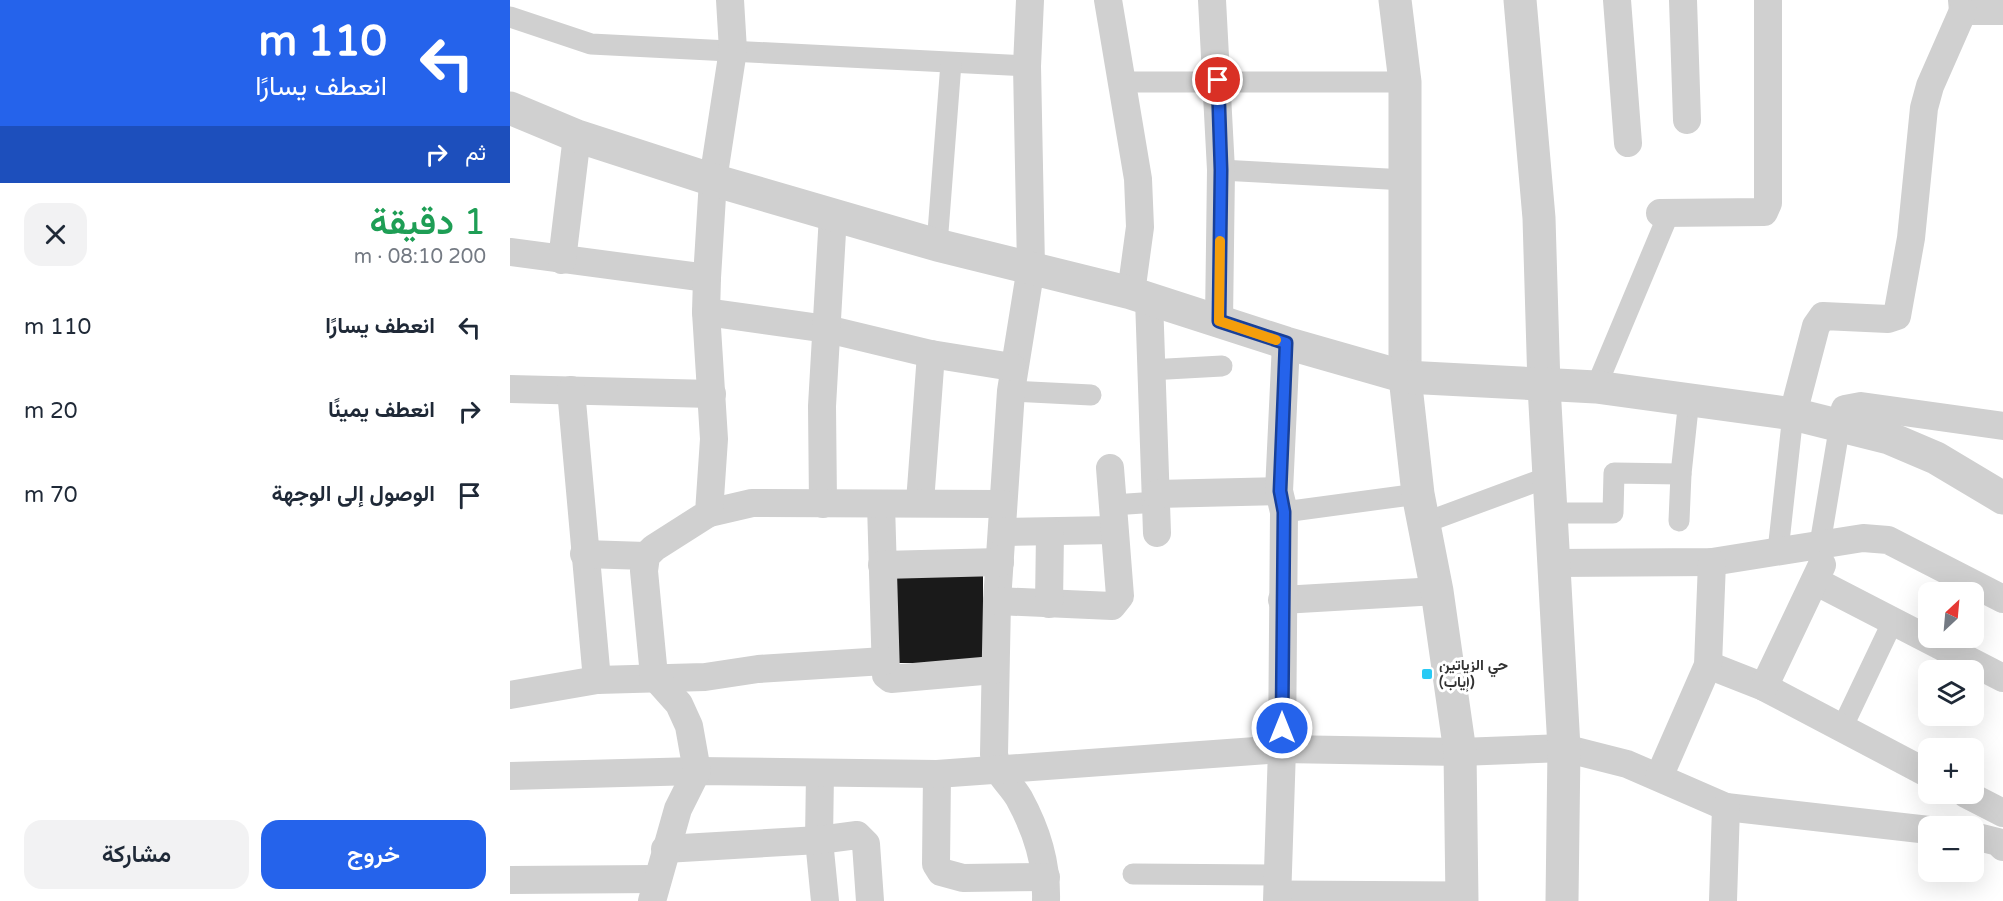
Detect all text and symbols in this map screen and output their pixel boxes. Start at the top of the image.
text: 110 m [258,16,387,67]
icon: left [408,24,486,102]
pin [1192,54,1243,105]
icon: arrive [1201,63,1234,96]
text: انعطف يسارًا [255,70,387,103]
icon: right [420,138,453,171]
text: ثم [465,140,486,166]
text: 1 دقيقة [370,201,486,244]
button: close [24,203,87,266]
text: 200 m · 08:10 [354,245,486,269]
icon: left [453,311,486,344]
text: انعطف يسارًا [325,313,435,339]
text: 110 m [24,314,91,340]
icon: right [453,395,486,428]
text: انعطف يمينًا [328,397,435,423]
text: 20 m [24,398,78,424]
icon: arrive [453,479,486,512]
text: الوصول إلى الوجهة [271,481,435,507]
text: 70 m [24,482,78,508]
north arrow [1918,582,1984,648]
map controls [1918,582,1984,882]
place label: حي الزياتين (إياب) [1439,656,1508,692]
button: layers [1918,660,1984,726]
marker: حي الزياتين (إياب) [1420,667,1434,681]
position arrow [1250,696,1314,760]
button: + [1918,738,1984,804]
button: − [1918,816,1984,882]
button: مشاركة [24,820,249,889]
button: خروج [261,820,486,889]

